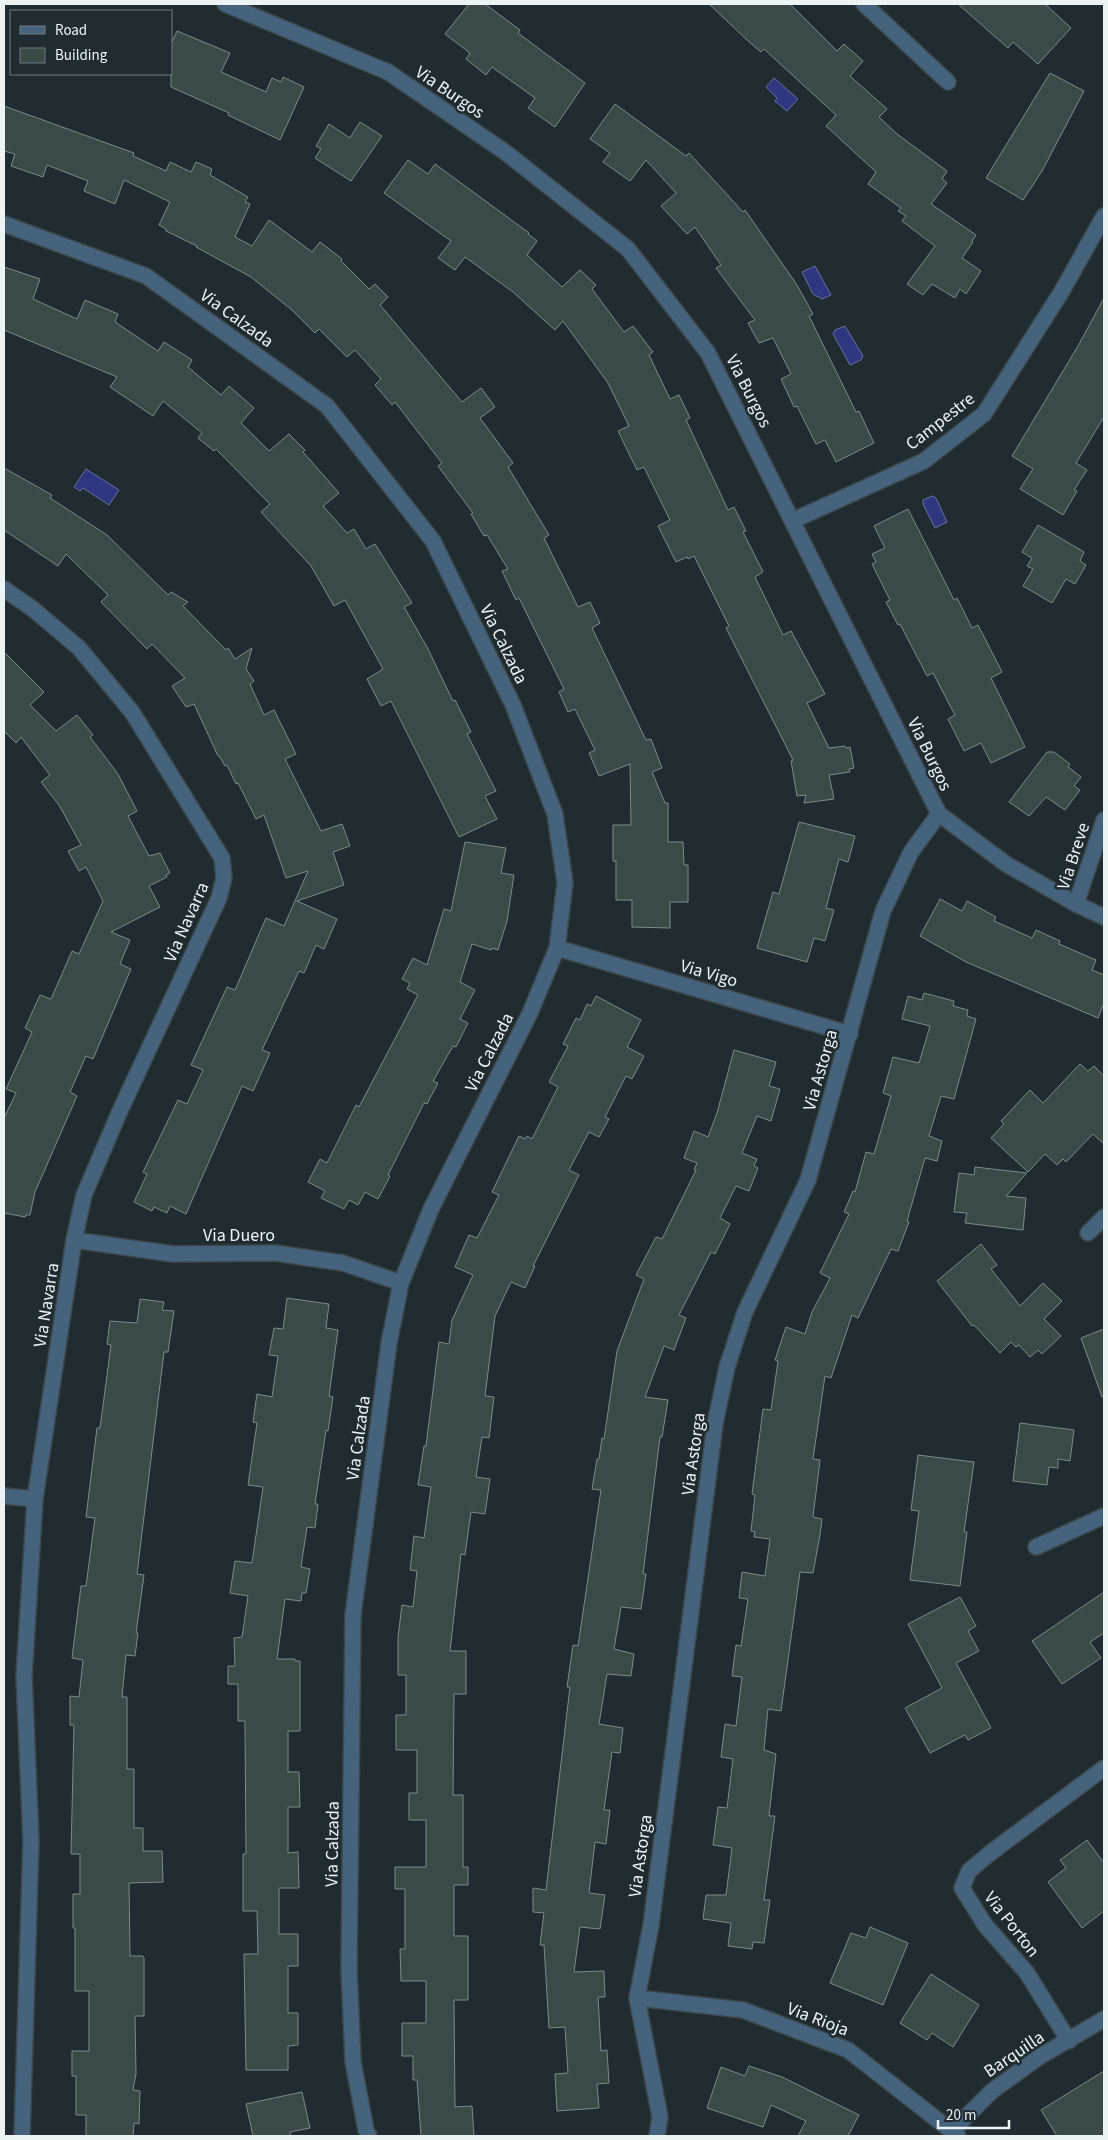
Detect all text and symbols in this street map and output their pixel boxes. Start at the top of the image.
legend [10,10,172,75]
text: Road [55,20,87,41]
text: Building [55,45,108,66]
street label: Via Burgos [410,60,489,125]
street label: Via Calzada [195,283,279,354]
street label: Via Burgos [720,350,778,432]
street label: Campestre [901,386,980,456]
street label: Via Calzada [474,600,534,688]
street label: Via Burgos [901,713,958,795]
street label: Via Breve [1051,819,1096,893]
street label: Via Navarra [158,878,215,966]
street label: Via Vigo [677,953,740,994]
street label: Via Calzada [459,1008,520,1096]
street label: Via Astorga [797,1027,844,1114]
street label: Via Duero [203,1223,275,1248]
street label: Via Navarra [27,1261,66,1349]
street label: Via Calzada [340,1394,377,1482]
street label: Via Astorga [675,1411,712,1497]
street label: Via Calzada [319,1801,346,1887]
street label: Via Astorga [622,1813,659,1899]
street label: Via Porton [978,1886,1045,1963]
street label: Via Rioja [783,1996,852,2043]
street label: Barquilla [979,2025,1050,2084]
scale bar [938,2098,1009,2130]
text: 20 m [946,2105,976,2126]

